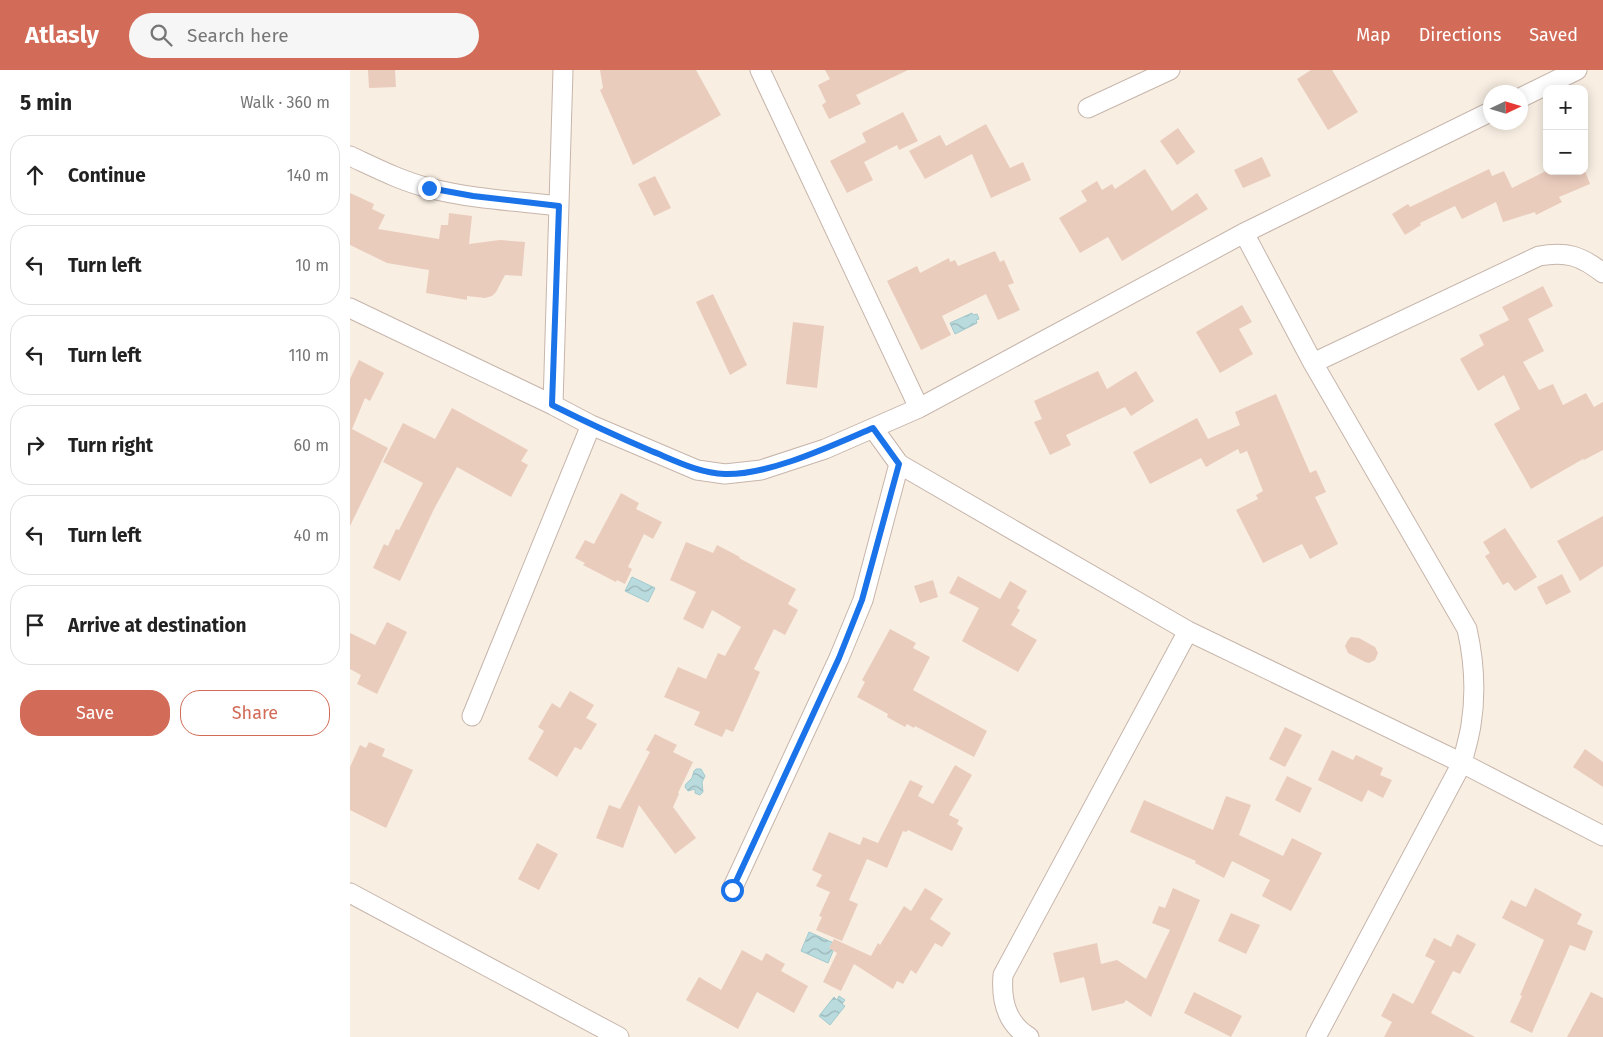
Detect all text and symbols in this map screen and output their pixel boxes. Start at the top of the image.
search box [129,13,479,58]
text: Atlasly [25,21,99,49]
icon: search [147,21,175,49]
text: Search here [187,24,289,47]
text: Map [1356,24,1391,46]
text: Directions [1419,24,1501,46]
text: Saved [1529,24,1578,46]
north arrow [1483,85,1528,130]
map controls [1543,85,1588,175]
button: + [1543,85,1588,130]
text: 5 min [20,90,72,116]
text: Walk · 360 m [240,93,330,112]
button: − [1543,130,1588,175]
icon: ahead [21,161,49,189]
text: Continue [68,164,146,187]
text: 140 m [287,166,329,185]
route end [418,177,441,200]
icon: left [21,251,49,279]
text: Turn left [68,254,142,277]
text: 10 m [295,256,329,275]
icon: left [21,341,49,369]
text: Turn left [68,344,142,367]
text: 110 m [288,346,329,365]
icon: right [21,431,49,459]
text: Turn right [68,434,153,457]
text: 60 m [294,436,329,455]
icon: left [21,521,49,549]
text: Turn left [68,524,142,547]
text: 40 m [294,526,329,545]
icon: arrive [21,611,49,639]
text: Arrive at destination [68,614,247,637]
button: Save [20,690,170,736]
button: Share [180,690,330,736]
route start [721,879,744,902]

